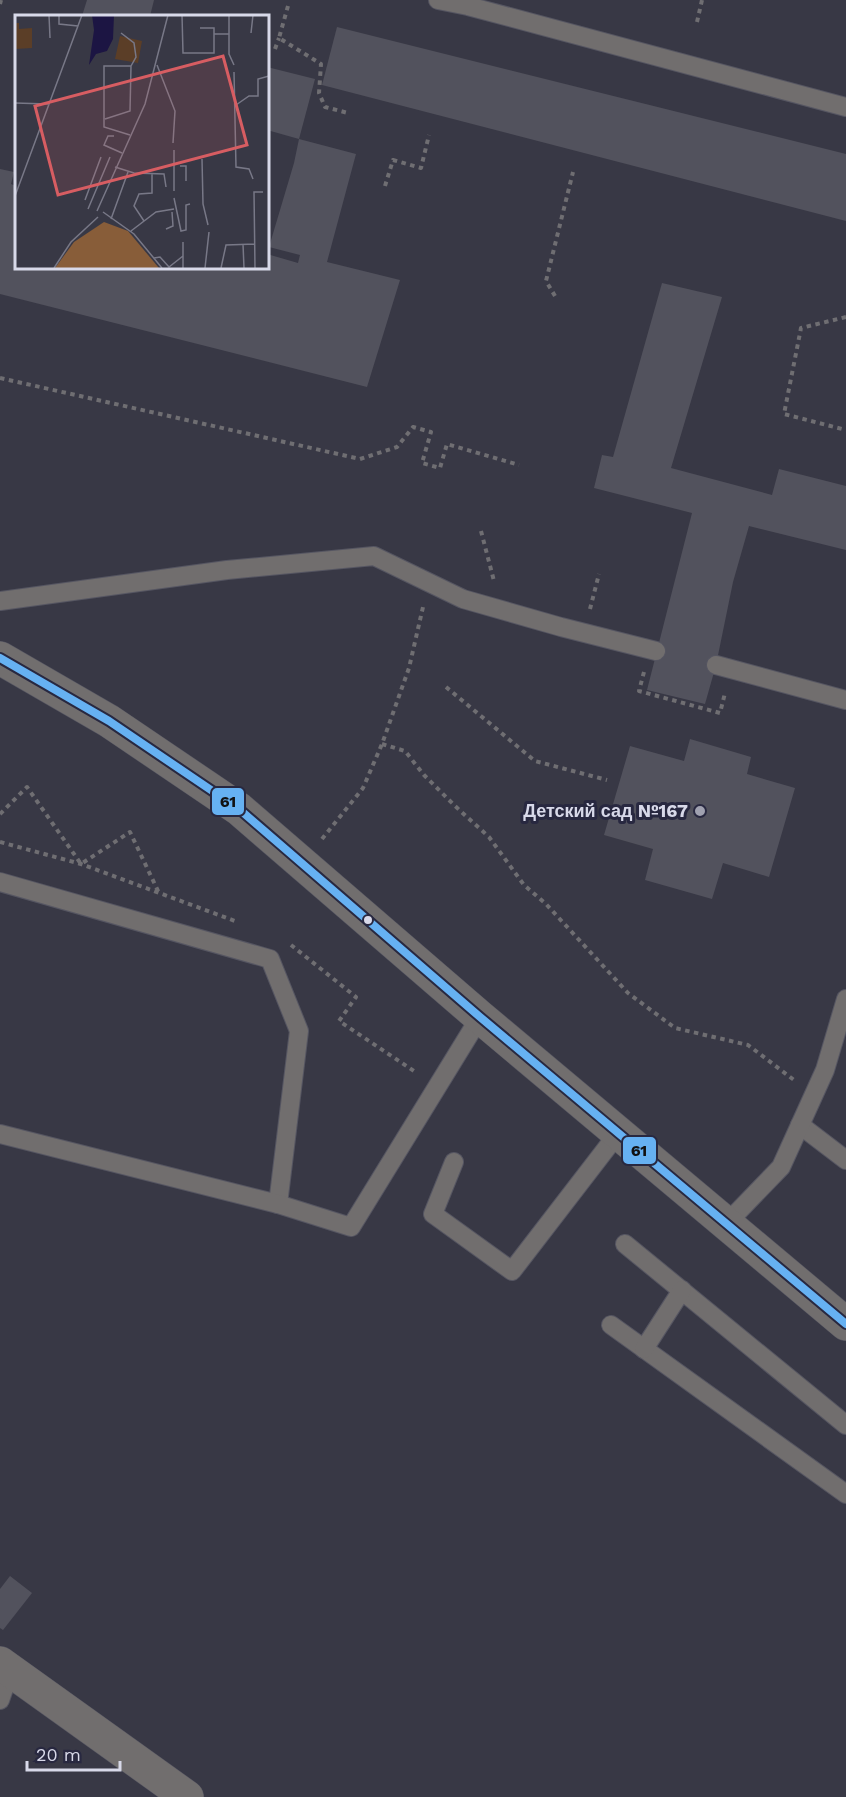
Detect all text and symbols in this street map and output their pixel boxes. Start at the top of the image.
inset map [15,15,268,268]
line badge: 61 [211,787,245,816]
text: 61 [220,792,236,811]
place label: Детский сад №167 [523,800,688,821]
marker: Детский сад №167 [693,804,707,818]
unlabelled marker [362,914,374,926]
line badge: 61 [622,1136,657,1165]
text: 61 [631,1141,647,1160]
scale bar [27,1734,120,1772]
text: 20 m [36,1744,81,1765]

